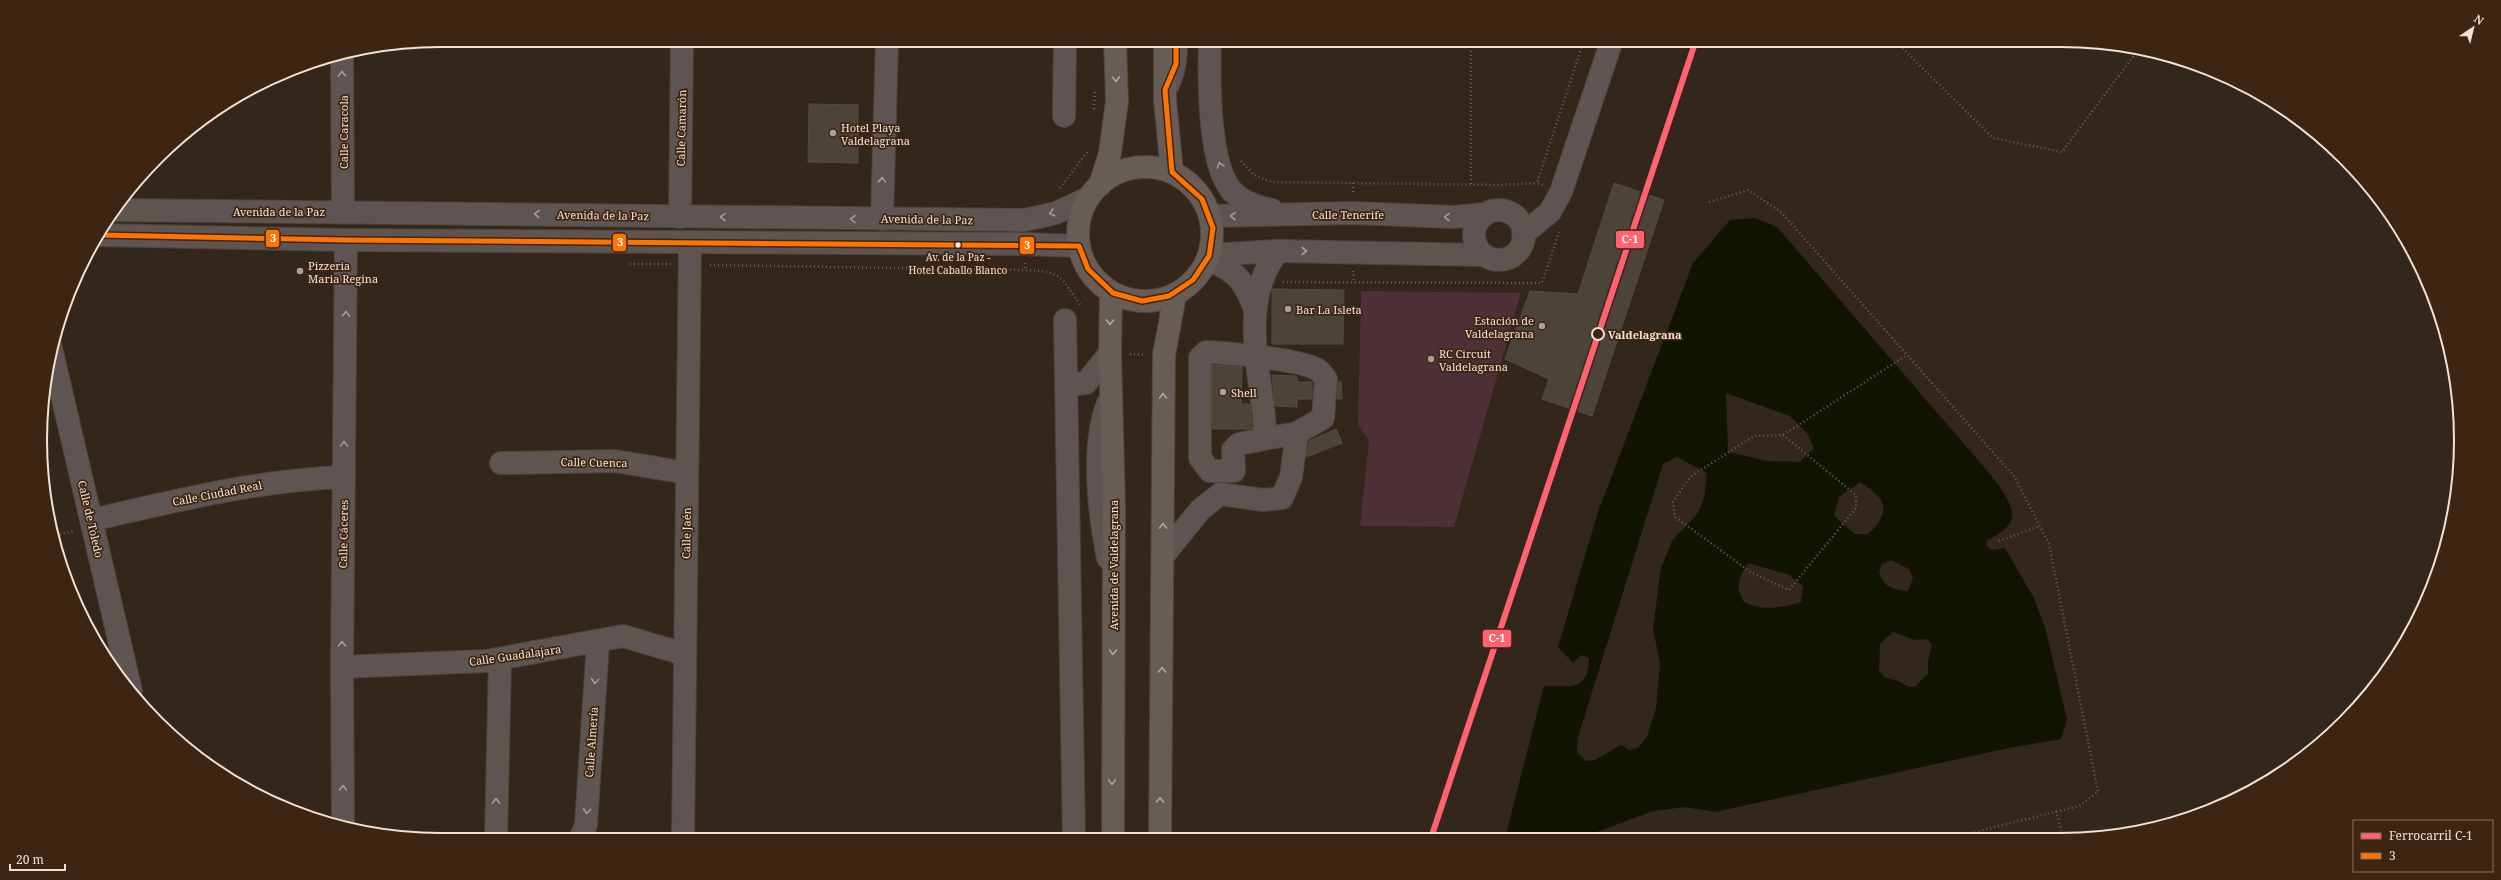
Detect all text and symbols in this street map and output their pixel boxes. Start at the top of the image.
north arrow [2453,8,2493,48]
text: N [2471,11,2487,28]
one-way arrow [338,71,346,77]
one-way arrow [1112,76,1120,82]
street label: Calle Camarón [673,90,689,166]
street label: Calle Caracola [336,95,351,169]
place label: Hotel Playa Valdelagrana [841,120,910,148]
marker: Hotel Playa Valdelagrana [828,128,838,138]
one-way arrow [1216,162,1225,169]
one-way arrow [878,177,886,183]
street label: Avenida de la Paz [233,204,325,219]
street label: Avenida de la Paz [557,207,649,223]
street label: Calle Tenerife [1312,207,1384,222]
one-way arrow [1049,208,1056,217]
one-way arrow [534,210,540,218]
street label: Avenida de la Paz [881,211,973,227]
one-way arrow [1230,212,1236,220]
one-way arrow [720,213,726,221]
one-way arrow [1444,213,1450,221]
one-way arrow [850,215,856,223]
line badge: 3 [265,229,280,248]
text: 3 [270,230,276,245]
line badge: C-1 [1615,230,1645,249]
text: C-1 [1622,231,1638,246]
line badge: 3 [612,233,627,252]
text: 3 [617,234,623,249]
line badge: 3 [1019,236,1035,255]
text: 3 [1024,237,1030,252]
marker: Av. de la Paz - Hotel Caballo Blanco [953,240,963,250]
one-way arrow [1301,247,1307,255]
place label: Av. de la Paz - Hotel Caballo Blanco [909,250,1008,277]
place label: Pizzeria Maria Regina [308,258,378,286]
marker: Pizzeria Maria Regina [295,266,305,276]
place label: Bar La Isleta [1296,302,1362,317]
marker: Bar La Isleta [1283,304,1293,314]
one-way arrow [342,311,350,317]
place label: Estación de Valdelagrana [1465,313,1534,341]
one-way arrow [1106,319,1115,325]
marker: Estación de Valdelagrana [1537,321,1547,331]
marker: Valdelagrana [1591,327,1605,341]
place label: Valdelagrana [1608,327,1682,342]
place label: RC Circuit Valdelagrana [1439,346,1508,374]
marker: RC Circuit Valdelagrana [1426,354,1436,364]
place label: Shell [1231,385,1257,400]
marker: Shell [1218,387,1228,397]
one-way arrow [1159,393,1167,399]
one-way arrow [340,441,348,447]
street label: Calle Cuenca [560,454,628,470]
street label: Calle Ciudad Real [171,477,264,509]
street label: Calle de Toledo [75,479,107,559]
street label: Calle Cáceres [335,499,351,569]
street label: Avenida de Valdelagrana [1106,500,1121,630]
street label: Calle Jaén [678,507,694,559]
one-way arrow [1159,523,1167,529]
line badge: C-1 [1482,629,1512,648]
text: C-1 [1489,630,1505,645]
one-way arrow [338,641,346,647]
street label: Calle Guadalajara [468,641,562,669]
one-way arrow [1109,649,1117,655]
one-way arrow [1158,667,1166,673]
one-way arrow [591,678,600,684]
street label: Calle Almería [581,706,601,778]
one-way arrow [1108,779,1116,785]
one-way arrow [339,785,347,791]
one-way arrow [1156,797,1165,803]
one-way arrow [492,798,501,804]
one-way arrow [583,808,592,814]
legend [2353,820,2493,872]
text: Ferrocarril C-1 [2389,827,2473,844]
scale bar [10,846,65,872]
text: 3 [2389,847,2396,864]
text: 20 m [16,851,44,868]

